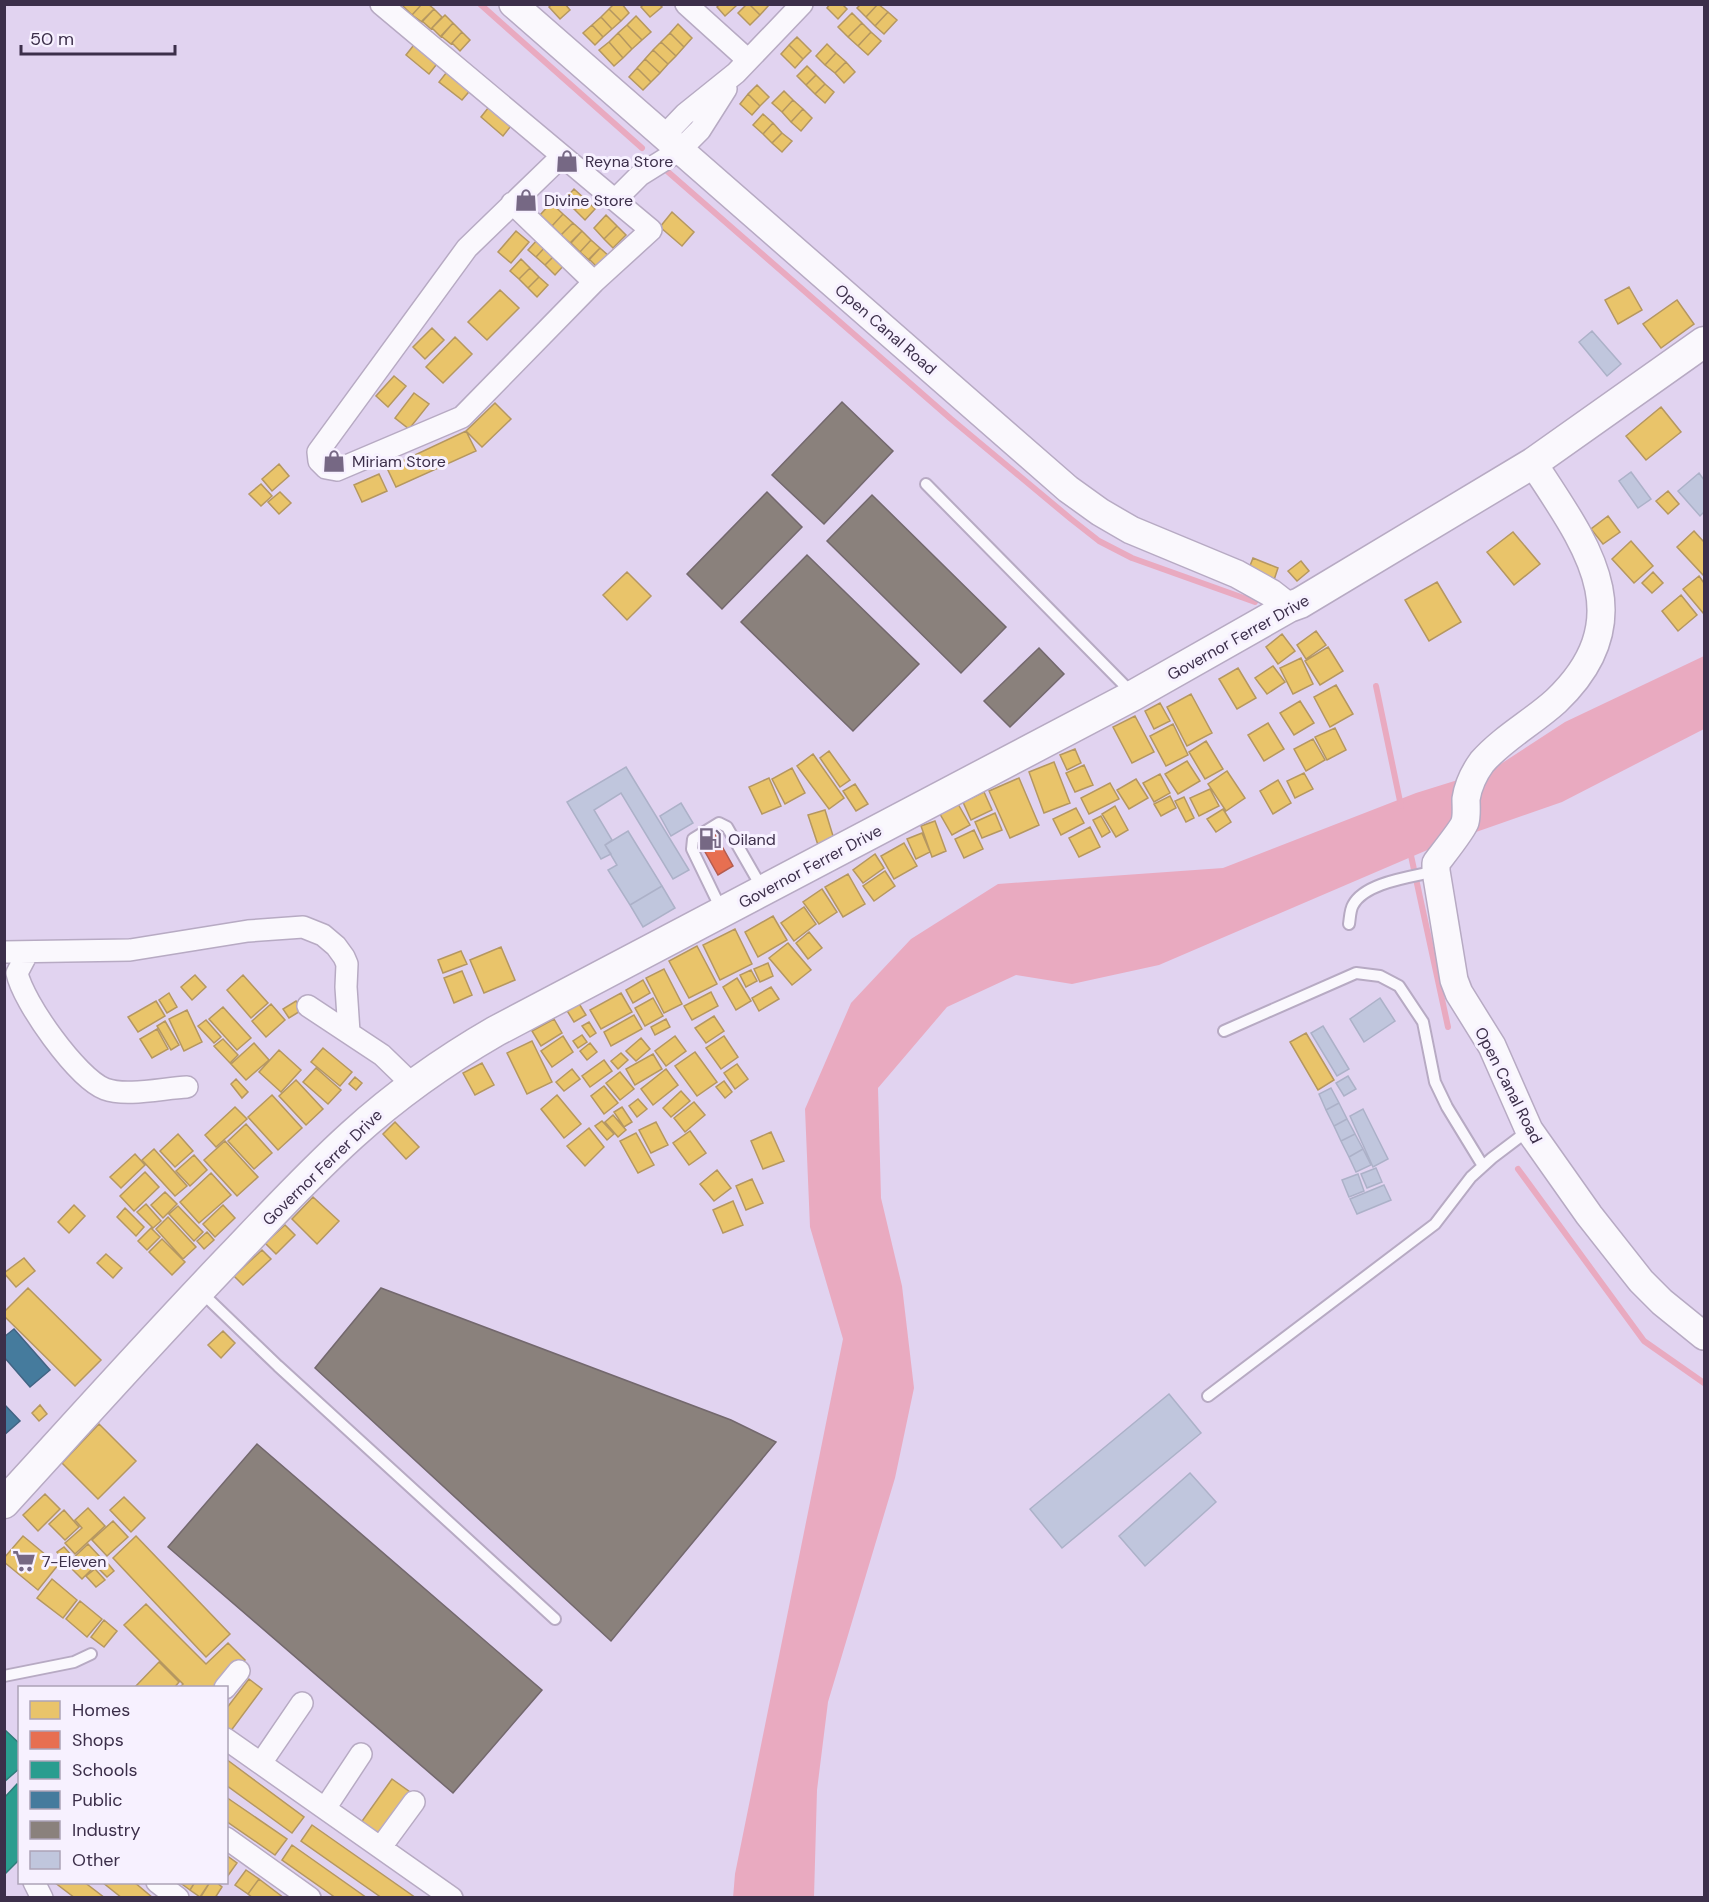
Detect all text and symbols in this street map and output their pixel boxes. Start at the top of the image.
scale bar [21,18,176,56]
text: 50 m [30,27,74,51]
shop icon: Reyna Store [554,148,580,174]
place label: Reyna Store [585,151,673,172]
shop icon: Divine Store [513,187,539,213]
place label: Divine Store [544,190,633,211]
street label: Open Canal Road [830,279,941,379]
shop icon: Miriam Store [321,448,347,474]
place label: Miriam Store [352,451,446,472]
street label: Governor Ferrer Drive [1164,590,1313,685]
street label: Governor Ferrer Drive [735,820,885,913]
fuel station icon: Oiland [697,826,723,852]
place label: Oiland [728,829,776,850]
street label: Open Canal Road [1470,1023,1547,1147]
street label: Governor Ferrer Drive [258,1105,387,1230]
supermarket icon: 7-Eleven [11,1548,37,1574]
place label: 7-Eleven [42,1551,106,1572]
legend [18,1686,228,1884]
text: Homes [72,1698,130,1722]
text: Shops [72,1728,124,1752]
text: Schools [72,1758,137,1782]
text: Public [72,1788,123,1812]
text: Industry [72,1818,141,1842]
text: Other [72,1848,121,1872]

